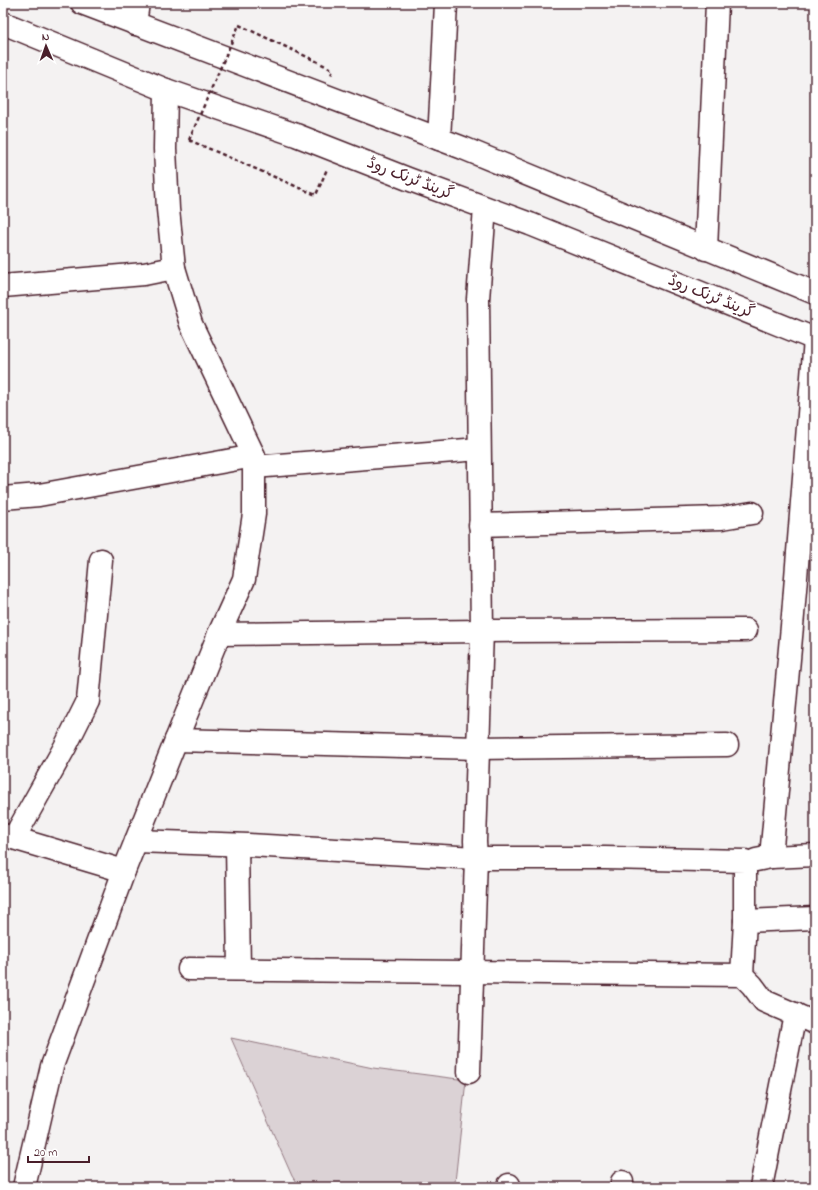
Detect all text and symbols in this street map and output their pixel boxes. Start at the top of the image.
north arrow [26,26,66,66]
text: N [42,29,50,45]
street label: گرینڈ ٹرنک روڈ [363,151,457,207]
street label: گرینڈ ٹرنک روڈ [664,269,758,325]
scale bar [28,1138,89,1164]
text: 20 m [34,1144,57,1162]

